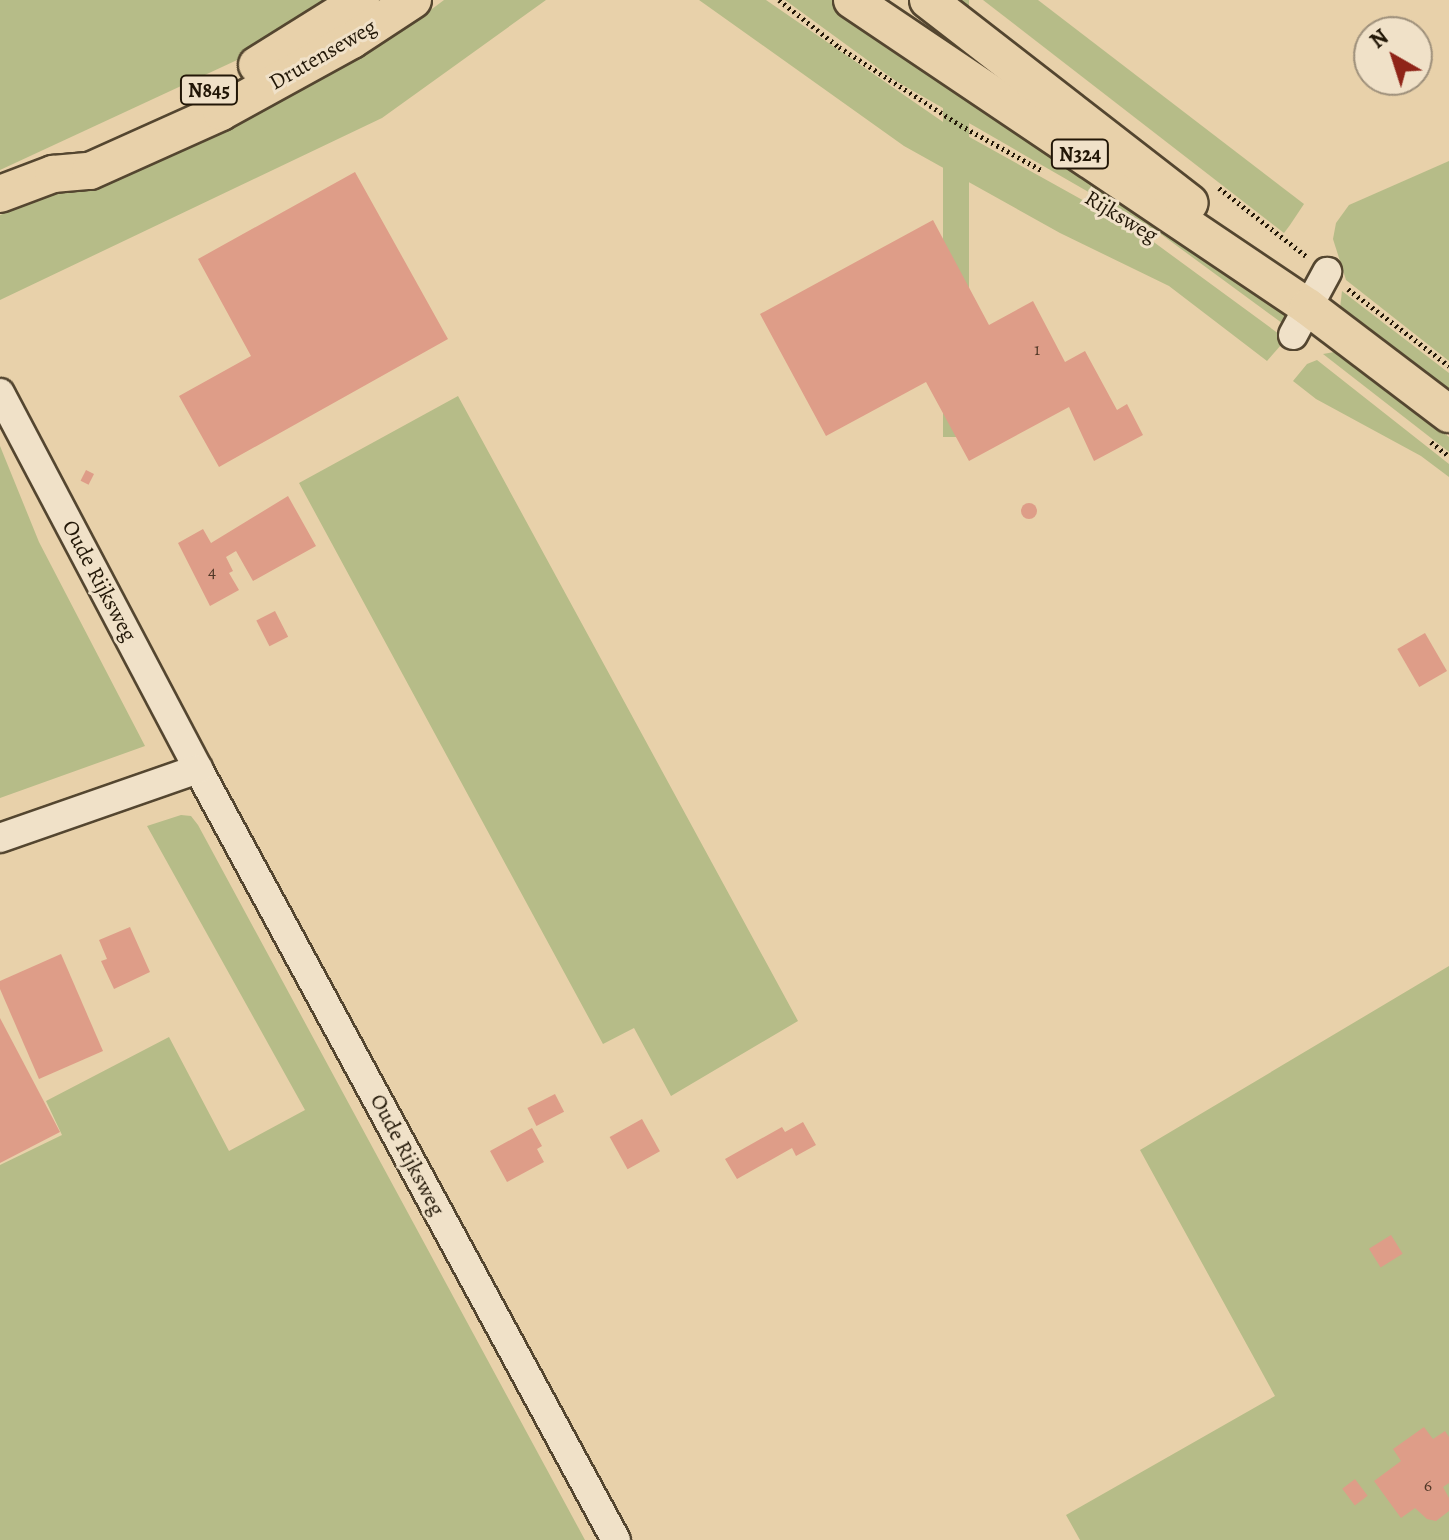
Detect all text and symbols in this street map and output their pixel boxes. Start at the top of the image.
street label: Drutenseweg [265,14,381,96]
north arrow [1353,16,1433,96]
text: N [1363,22,1395,56]
road number: N845 [179,74,239,106]
road number: N324 [1050,138,1110,170]
street label: Rijksweg [1080,185,1162,249]
house number: 1 [1034,338,1040,360]
street label: Oude Rijksweg [56,516,142,646]
house number: 4 [208,560,216,582]
street label: Oude Rijksweg [364,1090,450,1220]
house number: 6 [1424,1474,1432,1496]

